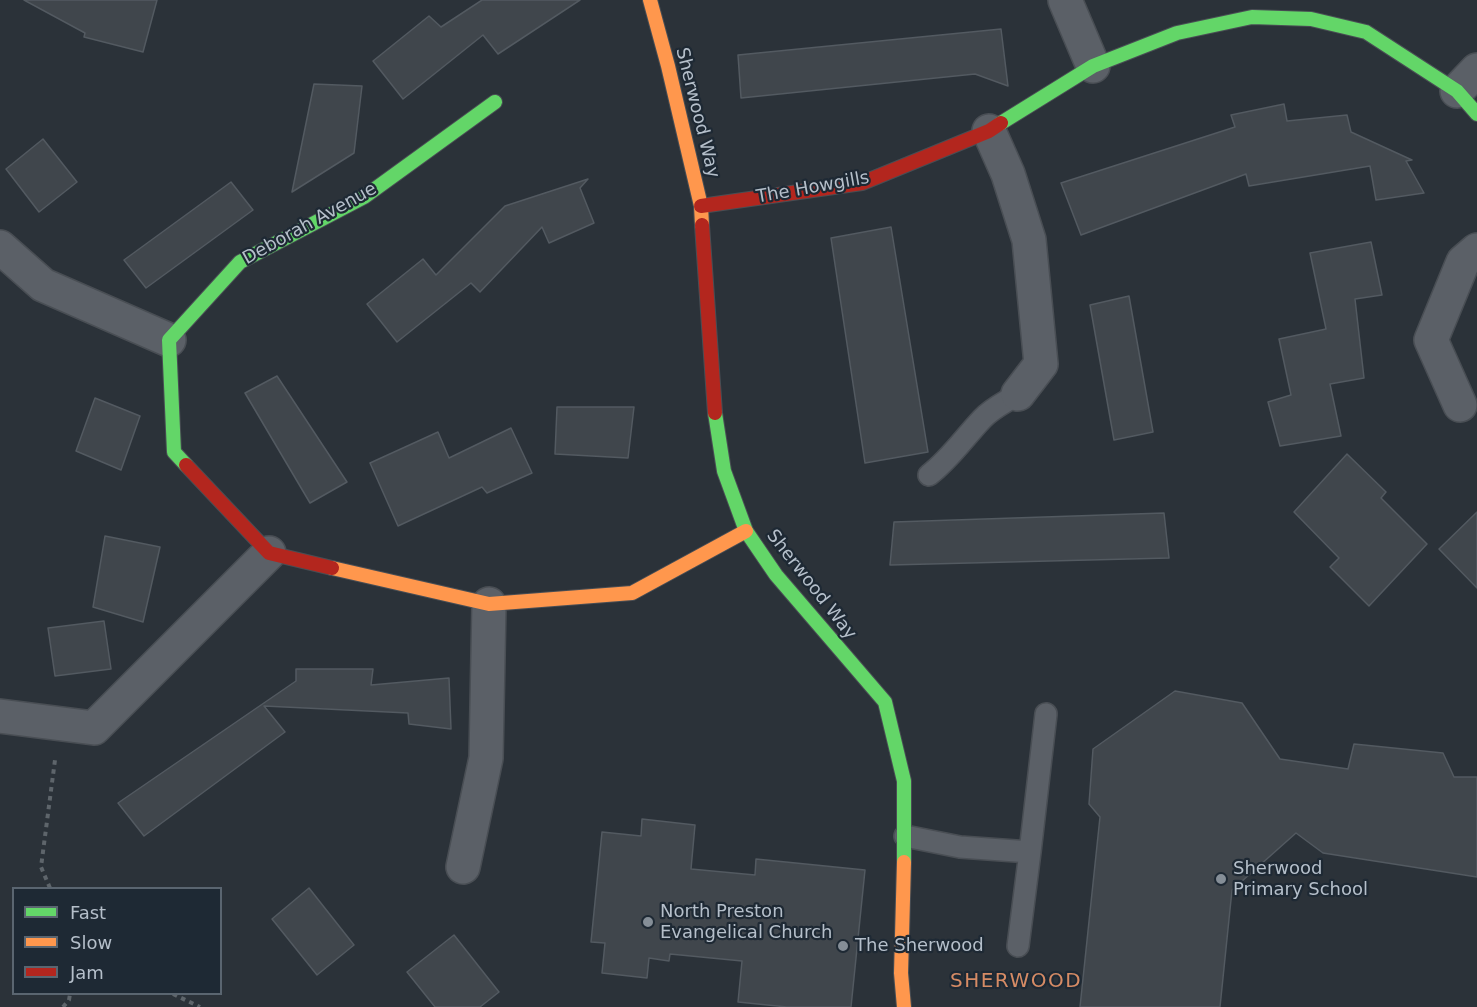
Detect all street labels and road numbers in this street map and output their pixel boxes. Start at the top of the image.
street label: Sherwood Way [670,46,724,180]
street label: The Howgills [755,167,871,209]
street label: Deborah Avenue [239,178,381,270]
street label: Sherwood Way [761,526,861,644]

